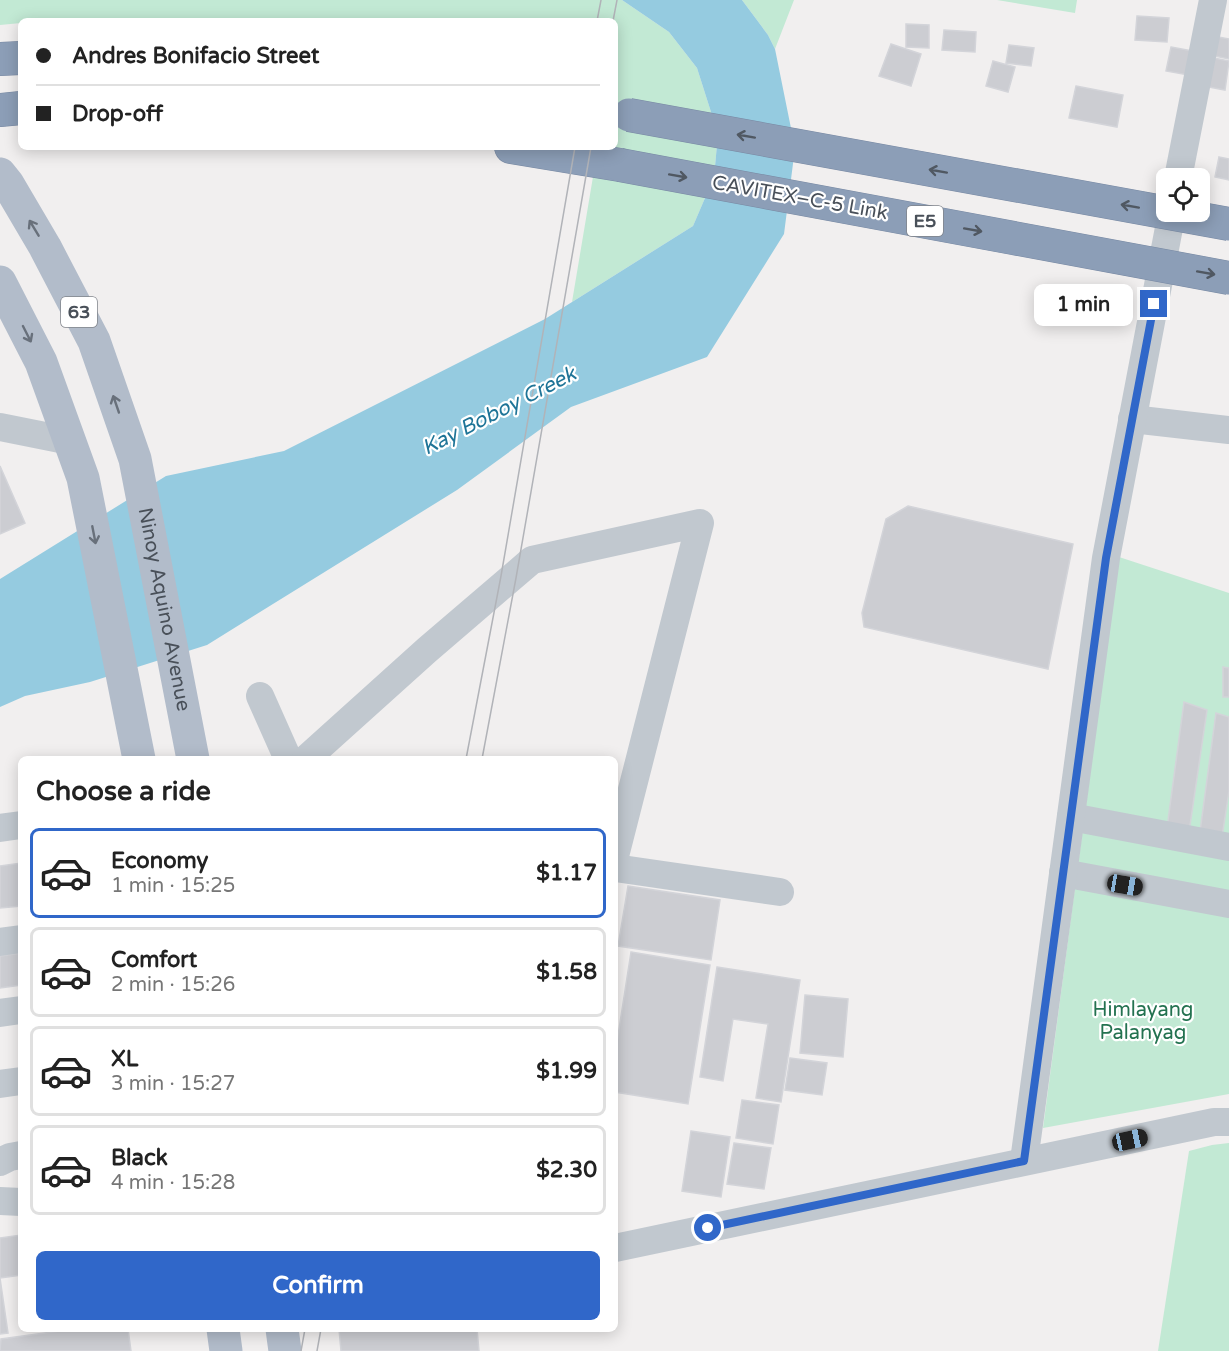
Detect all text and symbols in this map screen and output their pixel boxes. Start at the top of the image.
text: Andres Bonifacio Street [72,43,319,69]
text: Drop-off [72,101,163,127]
one-way arrow [737,130,757,141]
one-way arrow [929,165,949,176]
map controls [1156,168,1210,222]
button: locate [1156,168,1210,222]
one-way arrow [667,171,687,182]
street label: CAVITEX–C-5 Link [710,171,890,225]
one-way arrow [1121,200,1140,211]
road number: E5 [907,206,943,236]
one-way arrow [28,220,40,237]
one-way arrow [962,225,982,236]
one-way arrow [1195,268,1215,279]
callout: 1 min [1034,283,1133,325]
route end [1140,290,1167,317]
text: 1 min [1057,293,1110,317]
road number: 63 [61,297,97,327]
one-way arrow [22,325,33,343]
water label: Kay Boboy Creek [418,361,582,461]
one-way arrow [109,395,120,414]
street label: Ninoy Aquino Avenue [133,506,195,713]
one-way arrow [89,525,100,544]
text: Choose a ride [36,775,211,808]
icon: car [39,846,93,900]
text: Economy [111,848,208,874]
text: $1.17 [536,860,597,886]
car [1106,873,1144,897]
text: 1 min · 15:25 [111,874,235,898]
icon: car [39,945,93,999]
text: Comfort [111,947,197,973]
text: $1.58 [536,959,597,985]
text: 2 min · 15:26 [111,973,235,997]
park label: Himlayang Palanyag [1093,998,1193,1045]
icon: car [39,1044,93,1098]
text: XL [111,1046,138,1072]
text: $1.99 [536,1058,597,1084]
text: 3 min · 15:27 [111,1072,235,1096]
car [1111,1127,1149,1153]
icon: car [39,1143,93,1197]
text: Black [111,1145,168,1171]
text: $2.30 [536,1157,597,1183]
text: 4 min · 15:28 [111,1171,235,1195]
route start [694,1214,721,1241]
button: Confirm [36,1251,600,1320]

